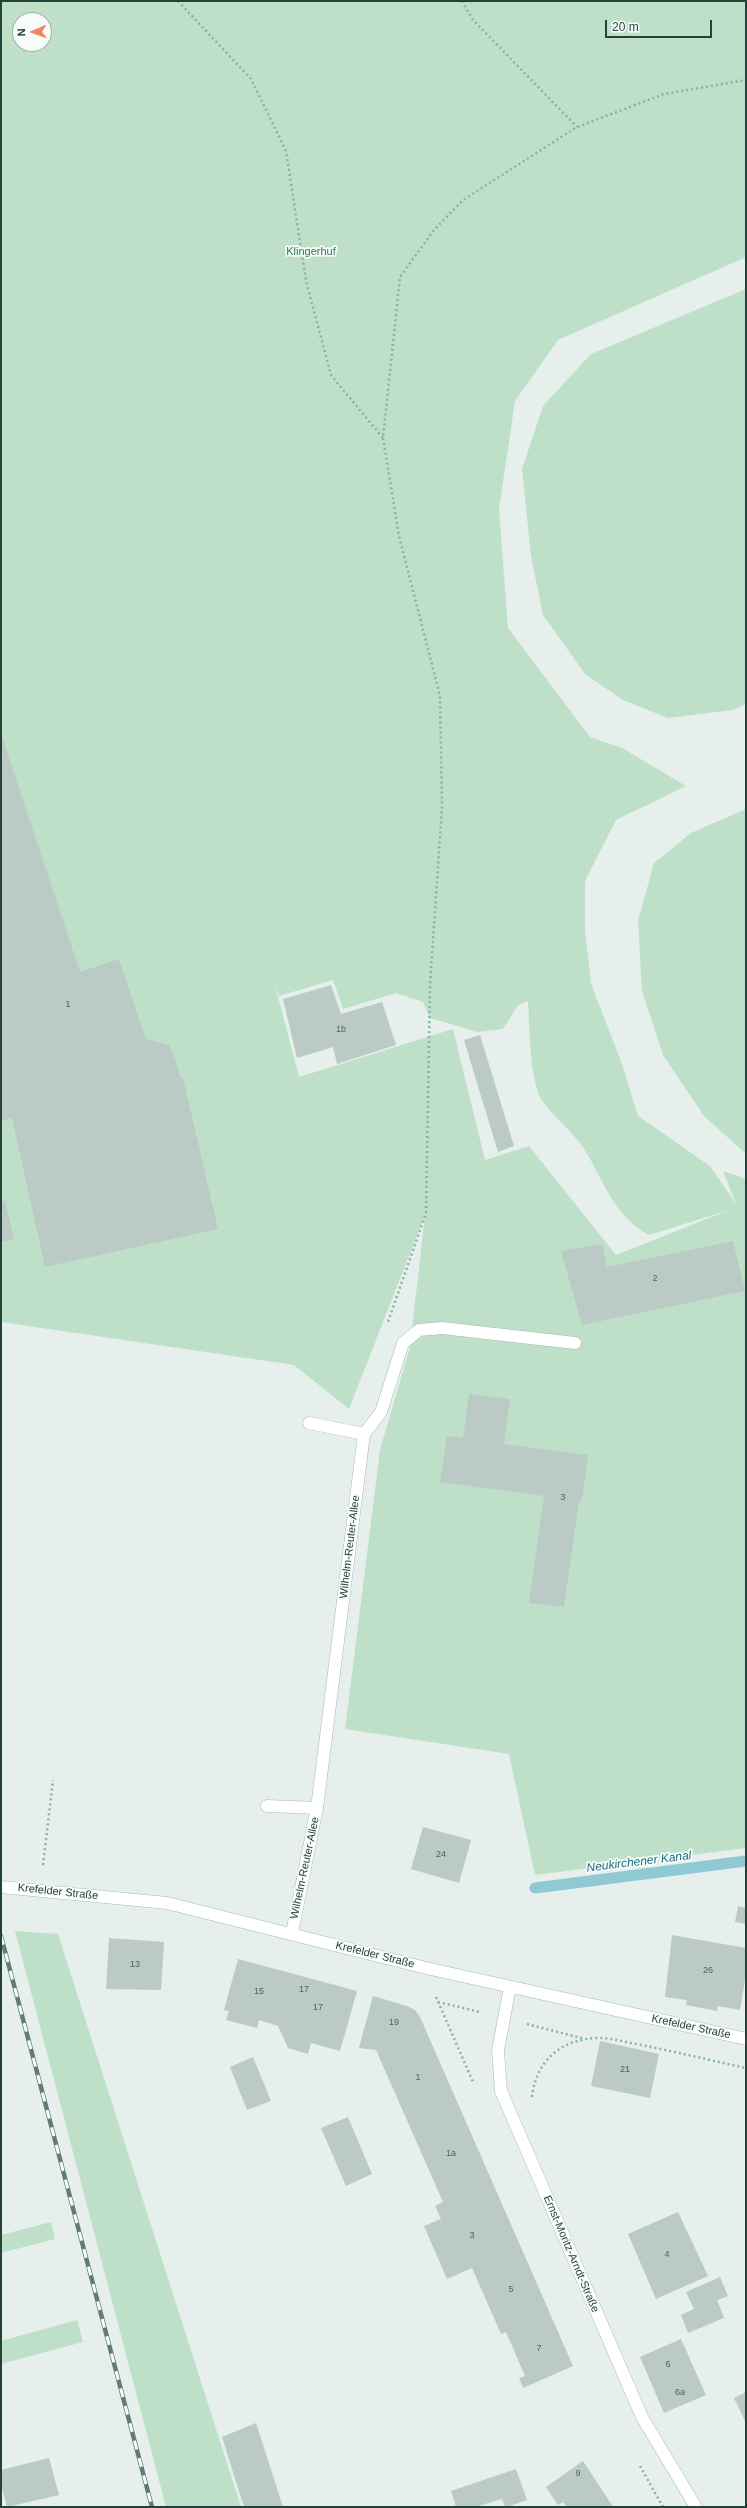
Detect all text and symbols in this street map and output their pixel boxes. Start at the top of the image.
north arrow [12,12,52,52]
scale bar [607,12,714,38]
text: 20 m [612,20,639,34]
text: N [15,28,27,37]
park label: Klingerhuf [286,245,336,259]
house number: 1 [65,1000,71,1010]
house number: 1b [336,1025,346,1035]
house number: 2 [652,1274,658,1284]
house number: 3 [560,1493,566,1503]
street label: Wilhelm-Reuter-Allee [337,1495,363,1599]
street label: Wilhelm-Reuter-Allee [288,1816,322,1920]
water label: Neukirchener Kanal [586,1848,692,1876]
house number: 24 [436,1850,446,1860]
street label: Krefelder Straße [17,1881,99,1903]
street label: Krefelder Straße [334,1939,416,1971]
house number: 13 [130,1960,140,1970]
house number: 26 [703,1966,713,1976]
house number: 17 [299,1985,309,1995]
house number: 15 [254,1987,264,1997]
house number: 17 [313,2003,323,2013]
street label: Krefelder Straße [650,2012,732,2042]
house number: 19 [389,2018,399,2028]
house number: 21 [620,2065,630,2075]
house number: 1 [415,2073,421,2083]
house number: 1a [446,2149,456,2159]
street label: Ernst-Moritz-Arndt-Straße [540,2193,602,2315]
house number: 3 [469,2231,475,2241]
house number: 4 [664,2250,670,2260]
house number: 5 [508,2285,514,2295]
house number: 7 [536,2344,542,2354]
house number: 6 [665,2360,671,2370]
house number: 6a [675,2388,685,2398]
house number: 9 [575,2469,581,2479]

